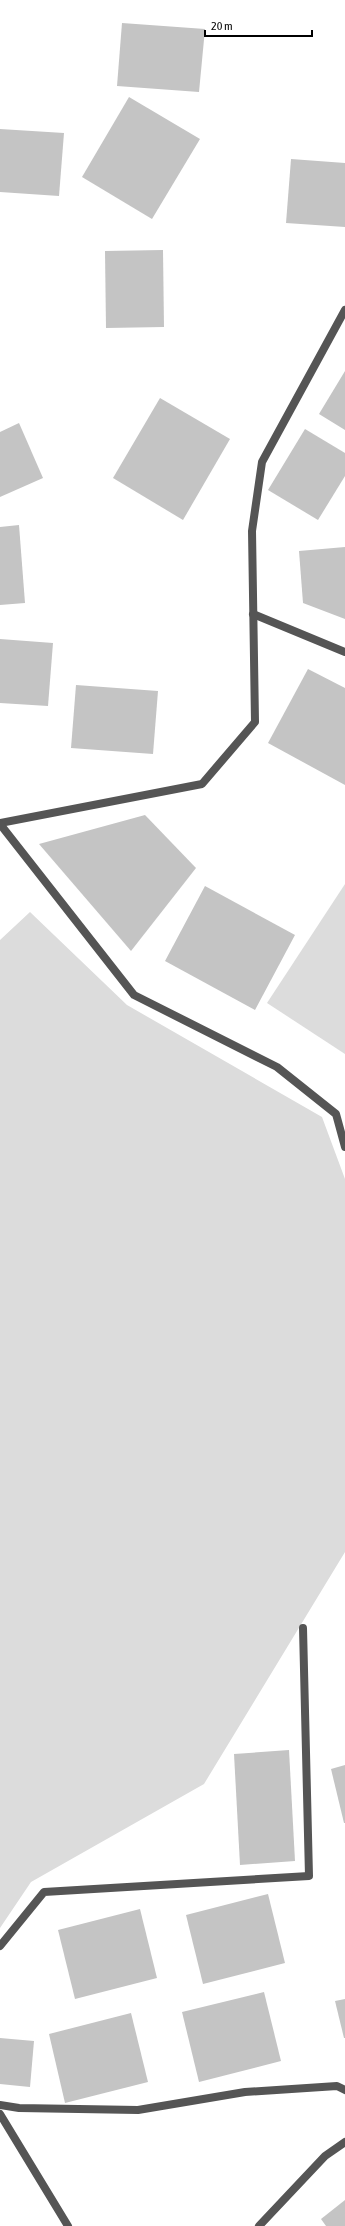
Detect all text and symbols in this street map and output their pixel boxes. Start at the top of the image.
scale bar [205,12,312,38]
text: 20 m [211,19,233,33]

